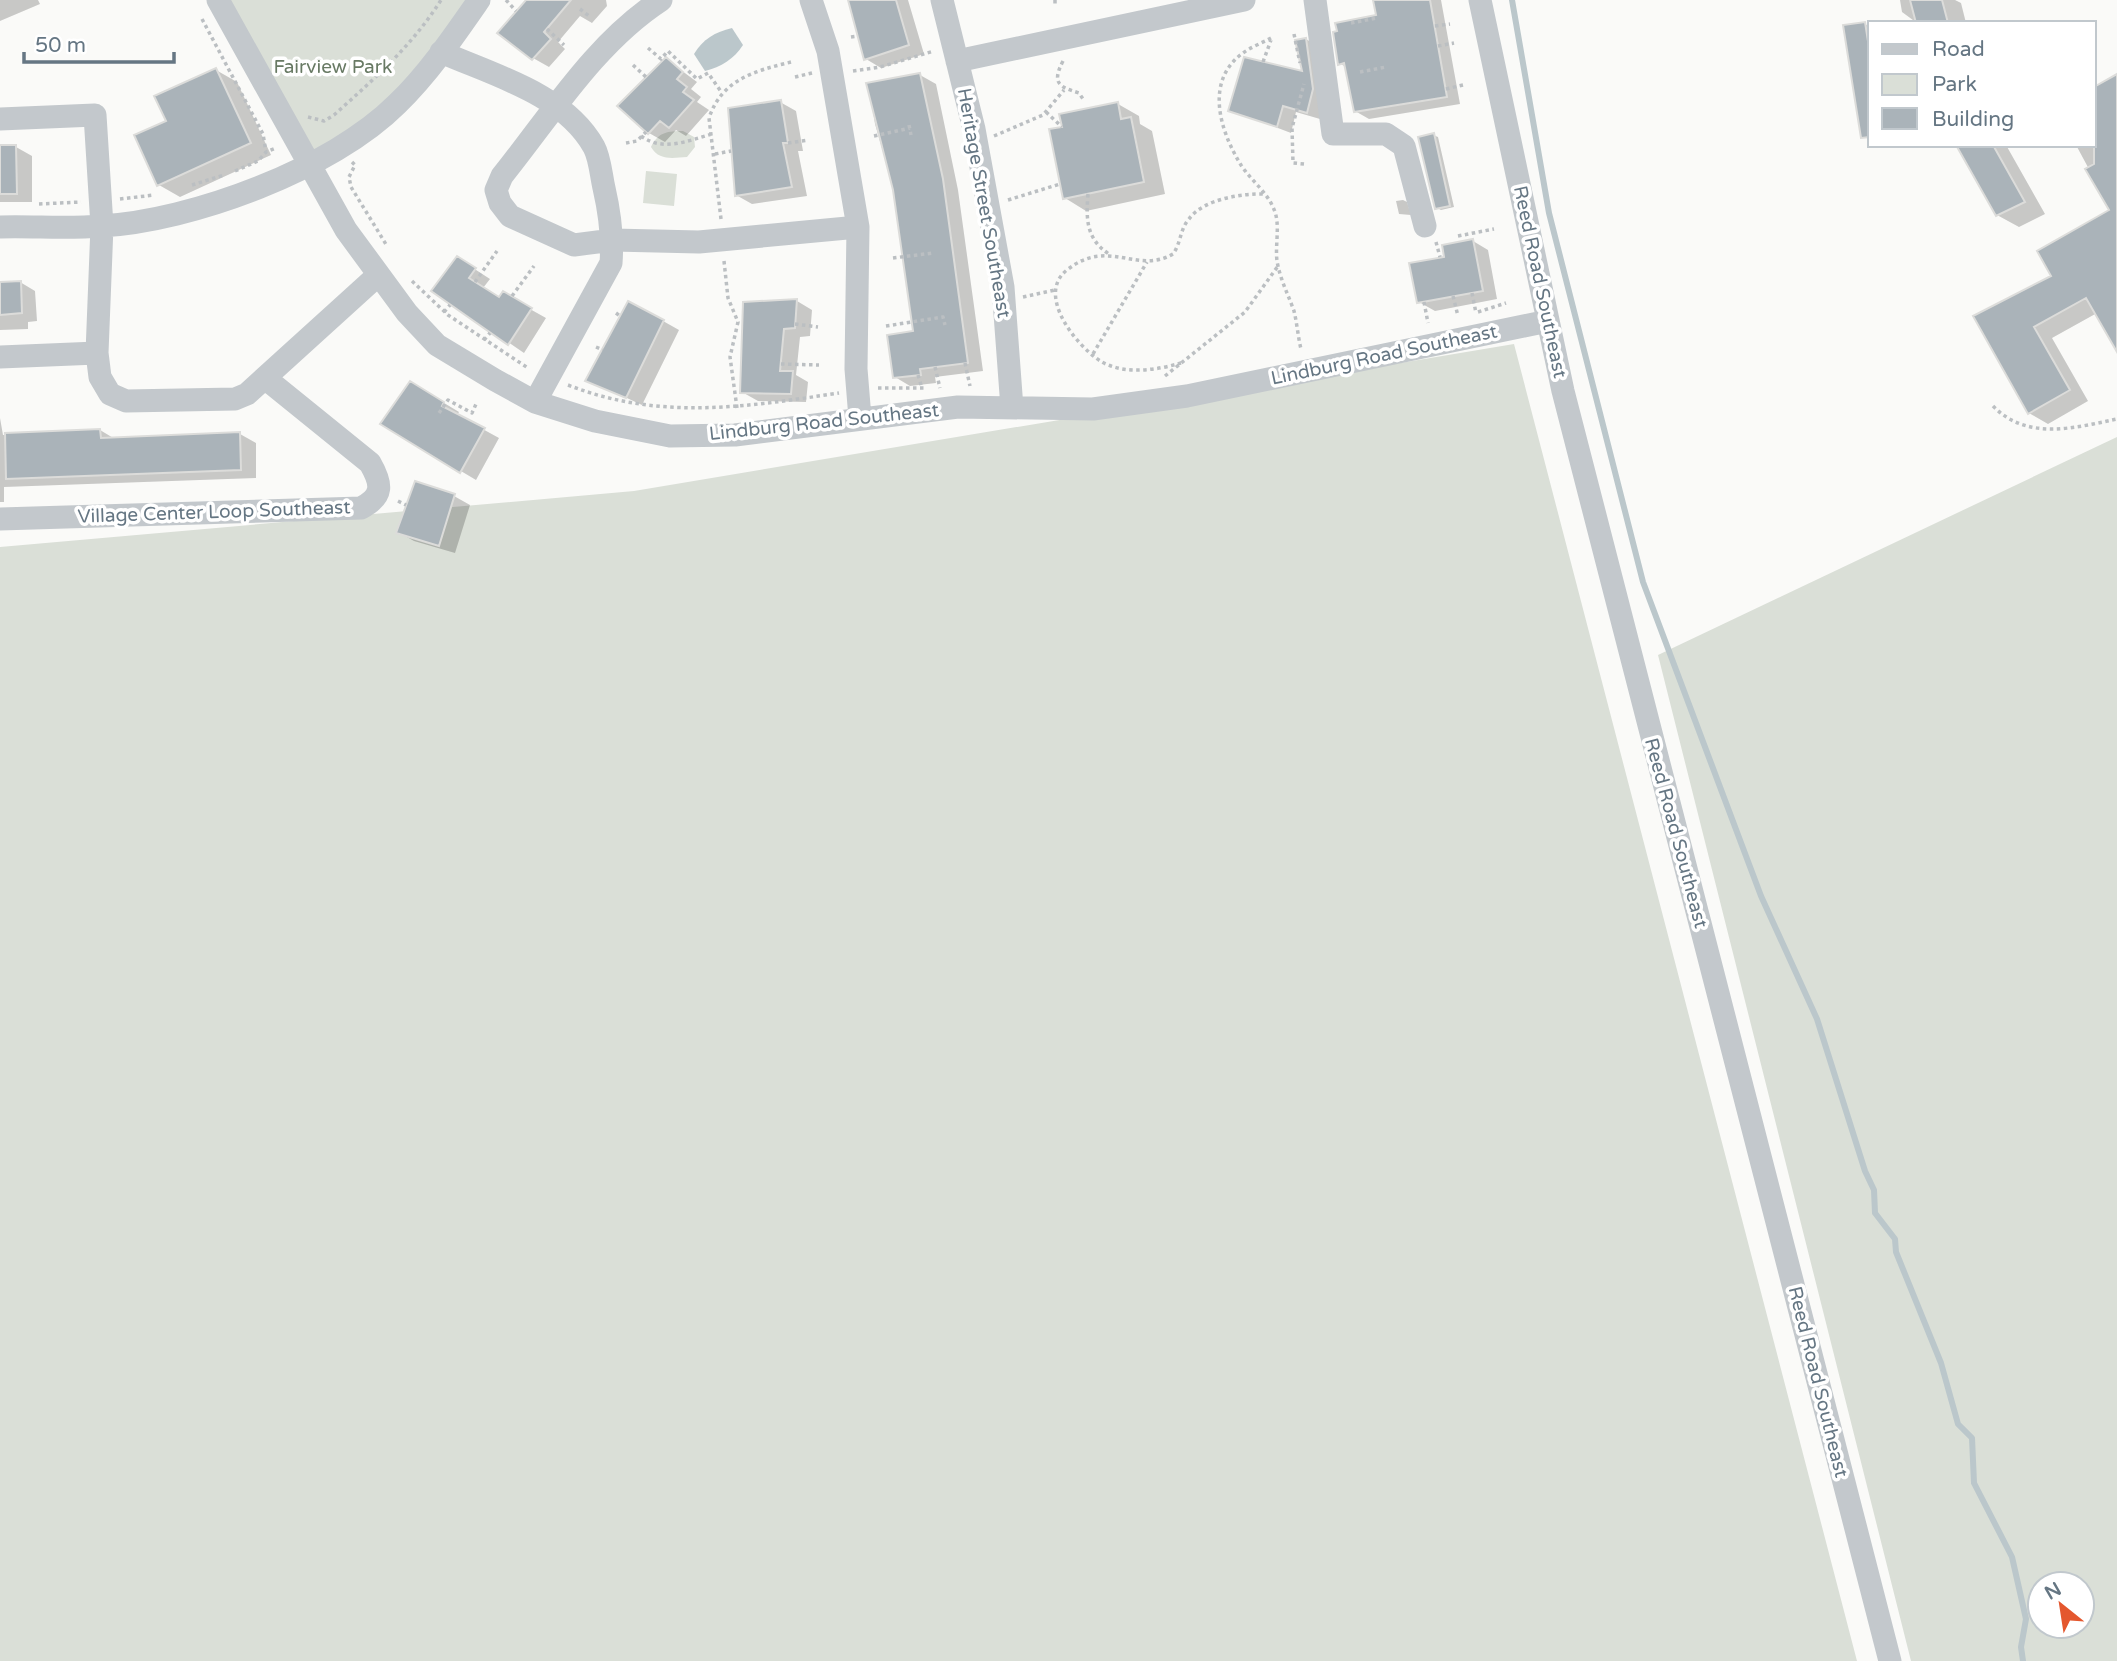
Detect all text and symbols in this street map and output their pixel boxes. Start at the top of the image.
scale bar [24,21,175,65]
legend [1868,21,2096,147]
text: 50 m [35,33,86,58]
text: Road [1932,37,1985,62]
park label: Fairview Park [274,56,392,78]
text: Park [1932,72,1977,97]
street label: Heritage Street Southeast [953,86,1015,320]
text: Building [1932,107,2014,132]
street label: Reed Road Southeast [1509,184,1571,380]
street label: Lindburg Road Southeast [1269,320,1499,390]
street label: Lindburg Road Southeast [708,399,940,445]
street label: Village Center Loop Southeast [77,496,351,528]
street label: Reed Road Southeast [1640,735,1712,931]
street label: Reed Road Southeast [1784,1284,1852,1480]
north arrow [2026,1570,2096,1640]
text: N [2041,1578,2065,1604]

